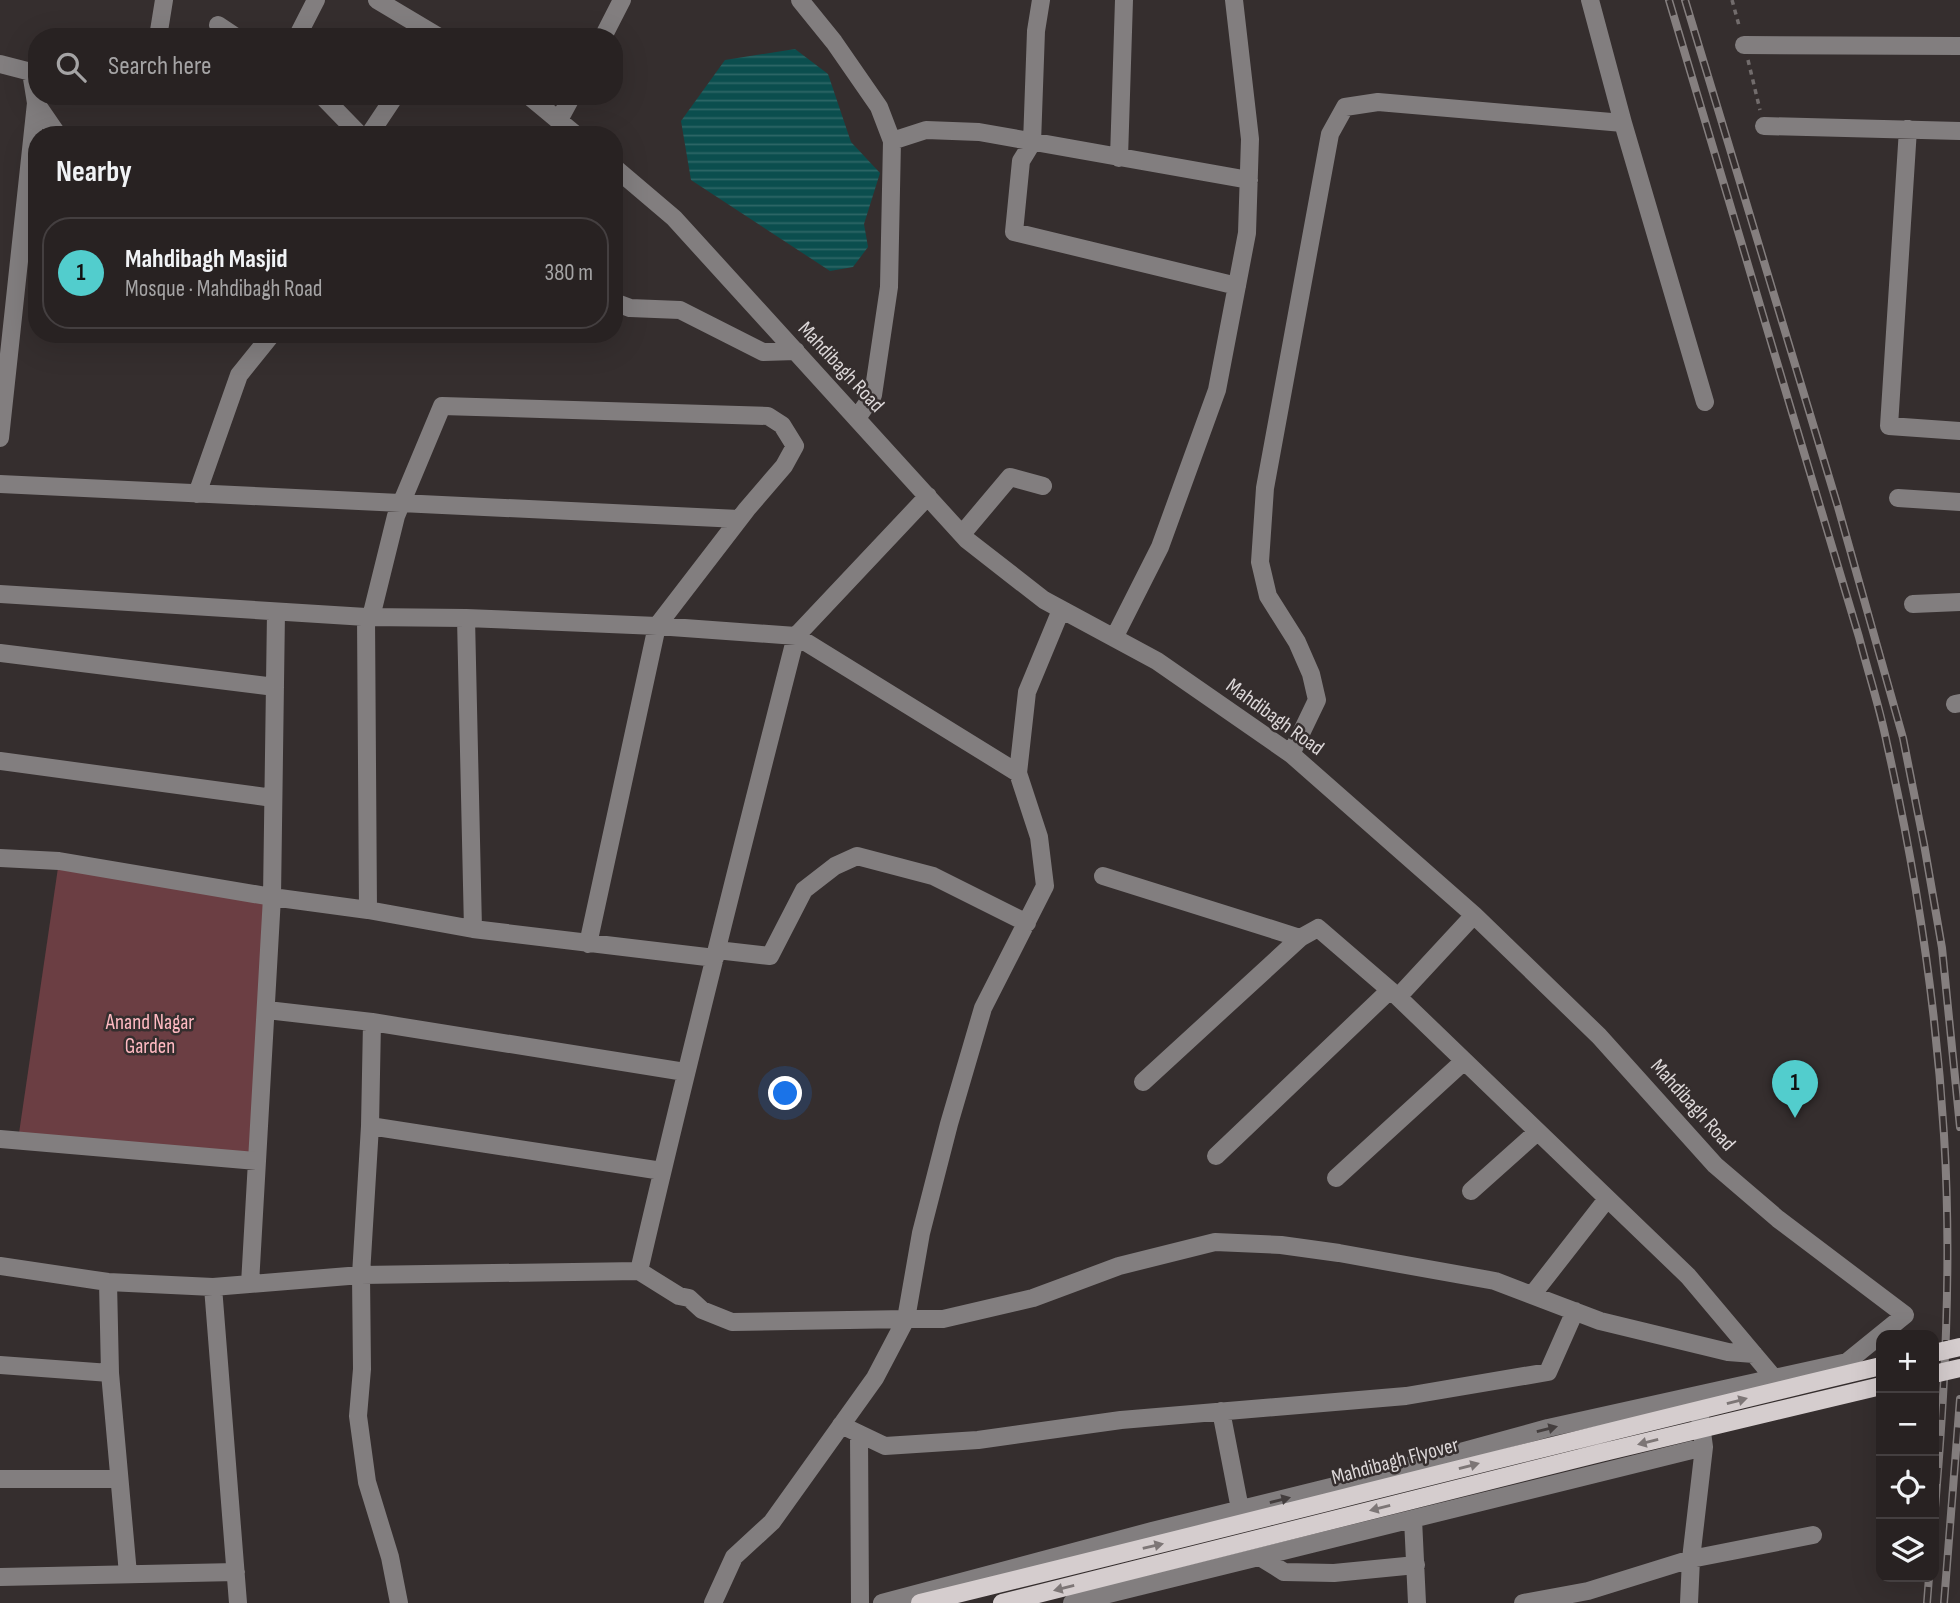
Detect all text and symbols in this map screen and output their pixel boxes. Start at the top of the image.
search box [28,28,623,105]
icon: search [52,48,90,86]
text: Search here [108,51,211,82]
text: Nearby [56,154,132,190]
text: Mahdibagh Masjid [125,244,288,275]
text: 1 [76,259,86,287]
text: 380 m [545,259,593,287]
text: Mosque · Mahdibagh Road [125,275,322,303]
street label: Mahdibagh Road [793,317,889,417]
street label: Mahdibagh Road [1221,673,1329,761]
park label: Anand Nagar Garden [105,1010,194,1059]
street label: Mahdibagh Road [1645,1054,1741,1156]
pin: 1 [1772,1060,1818,1118]
your location [768,1076,802,1110]
map controls [1876,1330,1939,1582]
button: + [1876,1330,1939,1393]
button: − [1876,1393,1939,1456]
one-way arrow [1727,1395,1749,1406]
one-way arrow [1536,1423,1558,1434]
street label: Mahdibagh Flyover [1329,1432,1461,1490]
one-way arrow [1637,1437,1659,1448]
button: locate [1876,1456,1939,1519]
one-way arrow [1458,1460,1479,1470]
one-way arrow [1269,1494,1291,1505]
one-way arrow [1369,1503,1391,1514]
button: layers [1876,1519,1939,1582]
one-way arrow [1142,1540,1164,1551]
one-way arrow [1053,1583,1075,1594]

